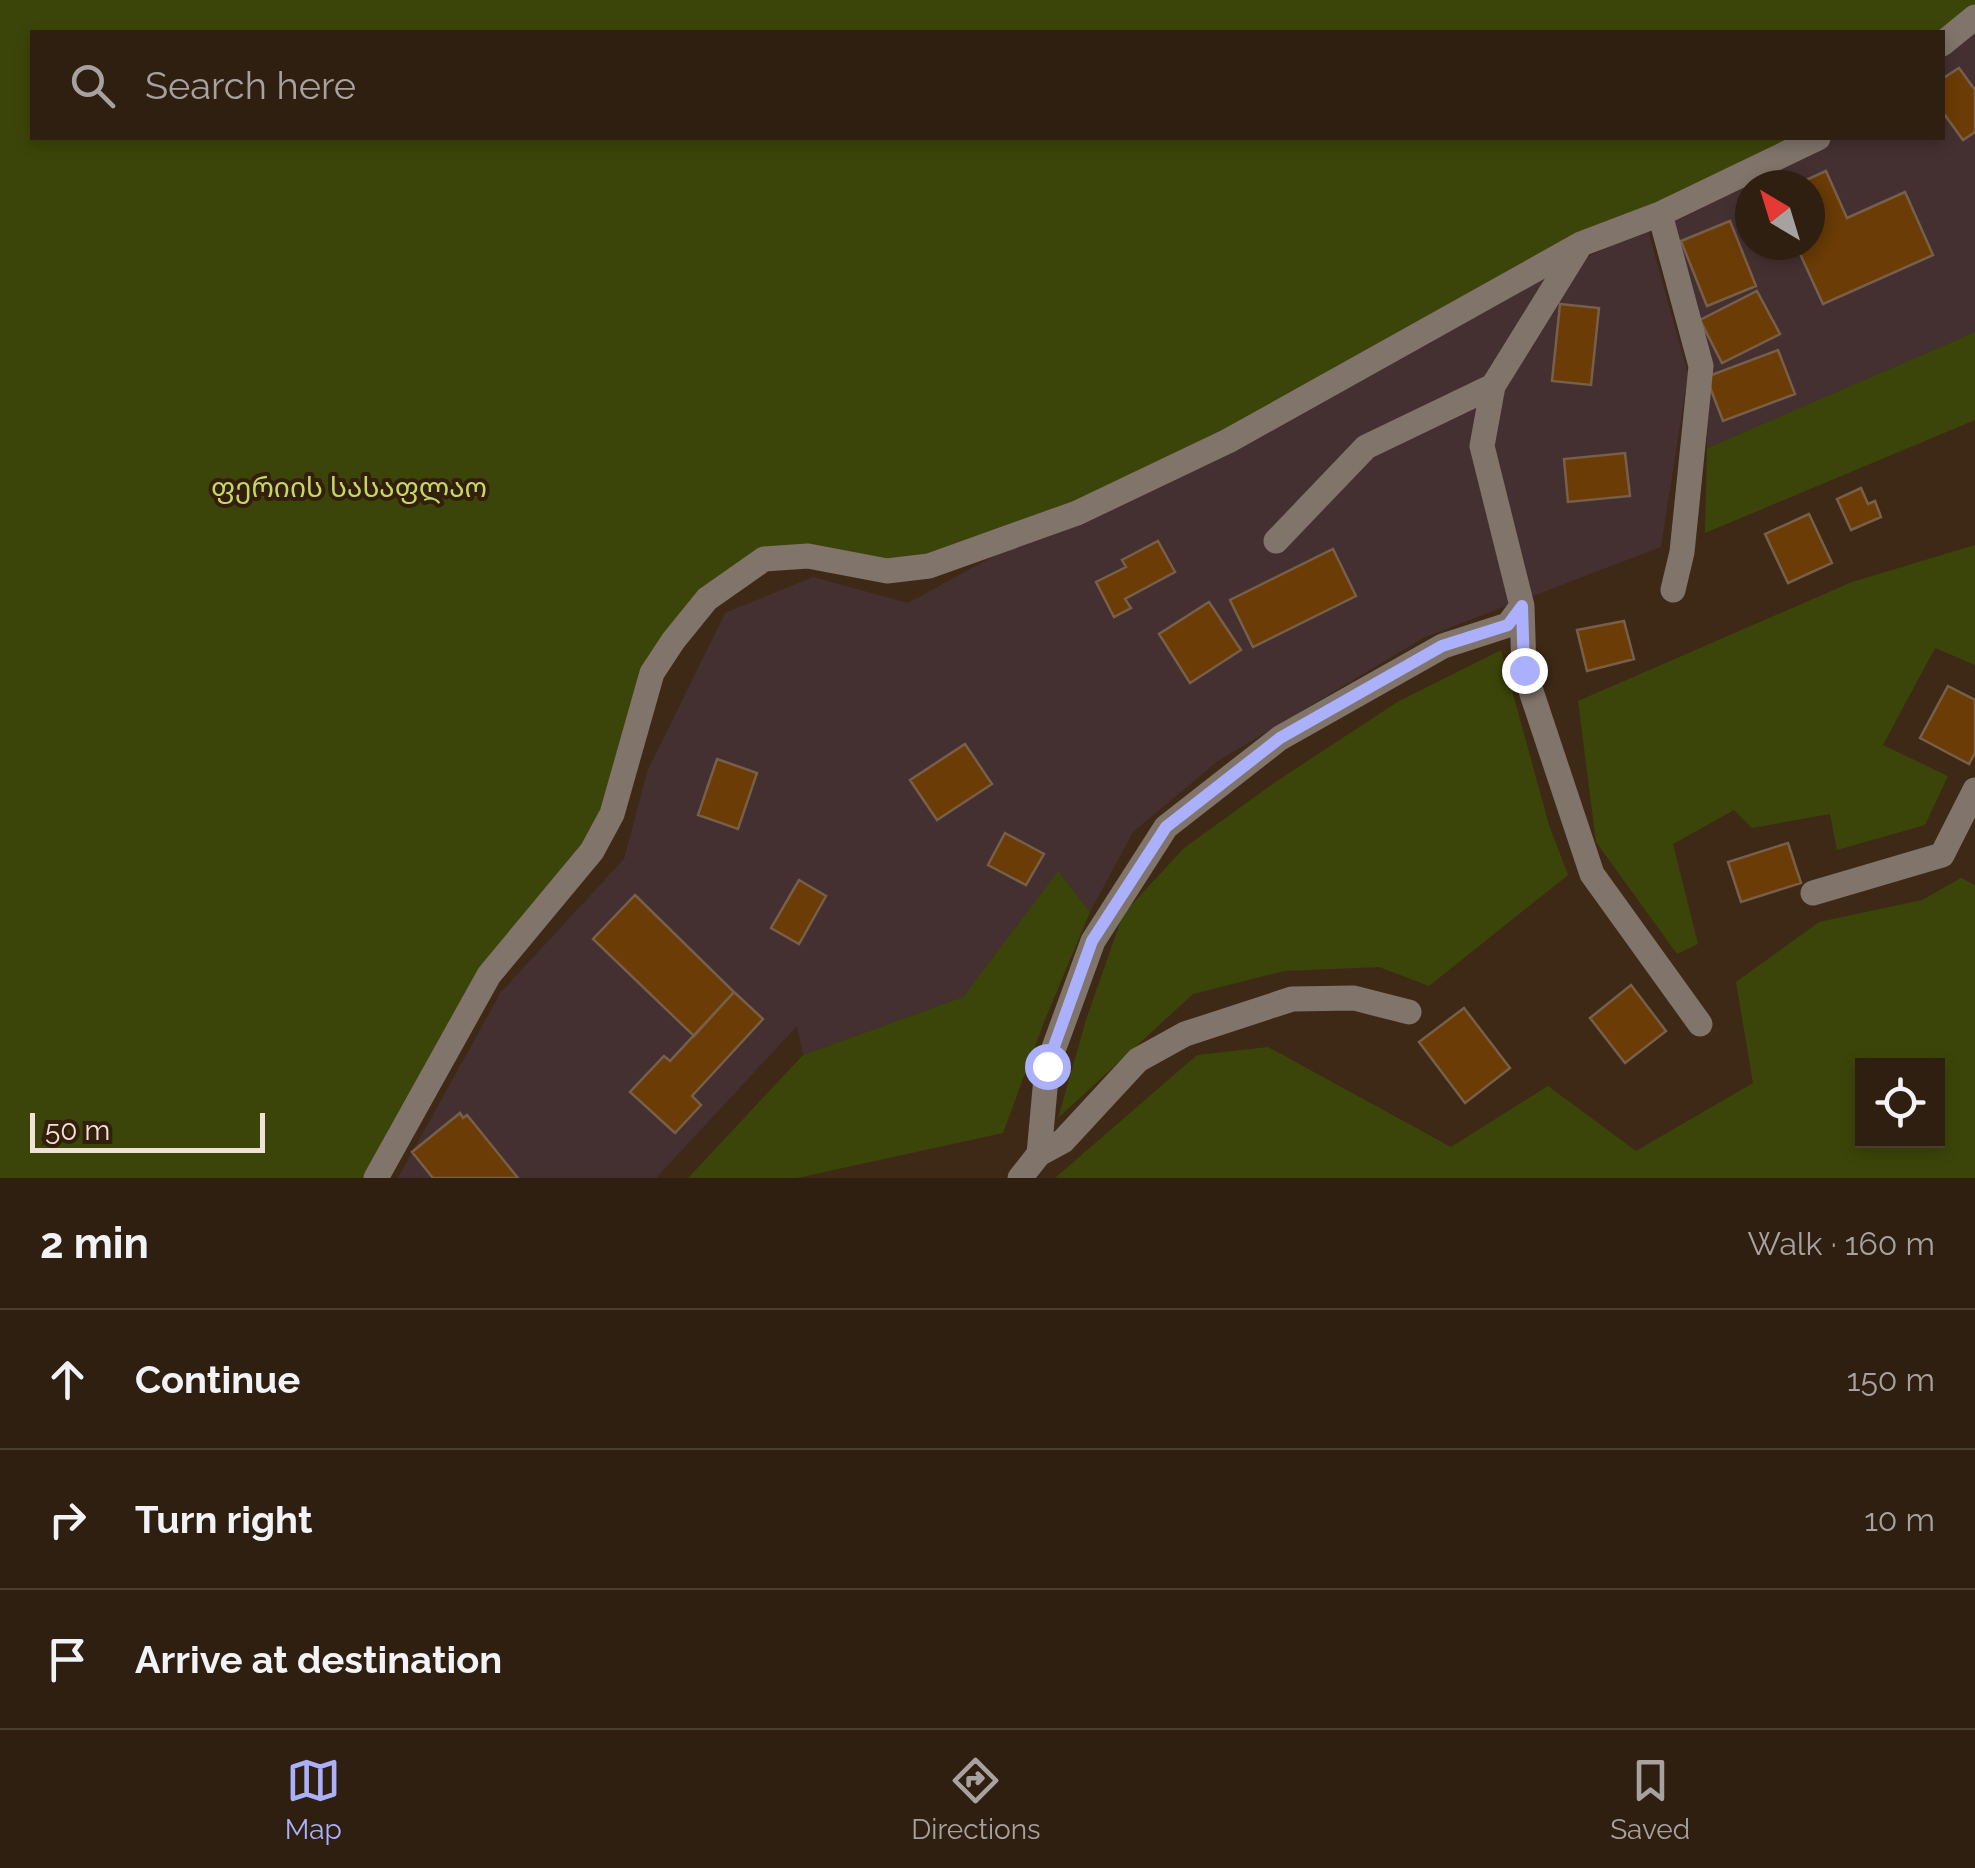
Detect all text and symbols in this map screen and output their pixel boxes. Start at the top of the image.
search box [30,30,1945,140]
icon: search [65,58,120,113]
text: Search here [145,63,356,108]
north arrow [1735,170,1825,260]
park label: ფერიის სასაფლაო [211,471,487,504]
route end [1502,648,1548,694]
route start [1025,1044,1071,1090]
map controls [1855,1058,1945,1148]
button: locate [1855,1058,1945,1148]
scale bar [30,1108,265,1152]
text: 50 m [45,1114,110,1147]
text: 2 min [40,1219,149,1268]
text: Walk · 160 m [1748,1225,1935,1262]
icon: ahead [40,1352,95,1407]
text: Continue [135,1357,300,1402]
text: 150 m [1847,1361,1935,1398]
icon: right [40,1492,95,1547]
text: Turn right [135,1497,312,1542]
text: 10 m [1864,1501,1935,1538]
icon: arrive [40,1632,95,1687]
text: Arrive at destination [135,1637,502,1682]
tab: Map [285,1753,342,1846]
tab: Directions [911,1753,1041,1846]
tab: Saved [1610,1753,1690,1846]

